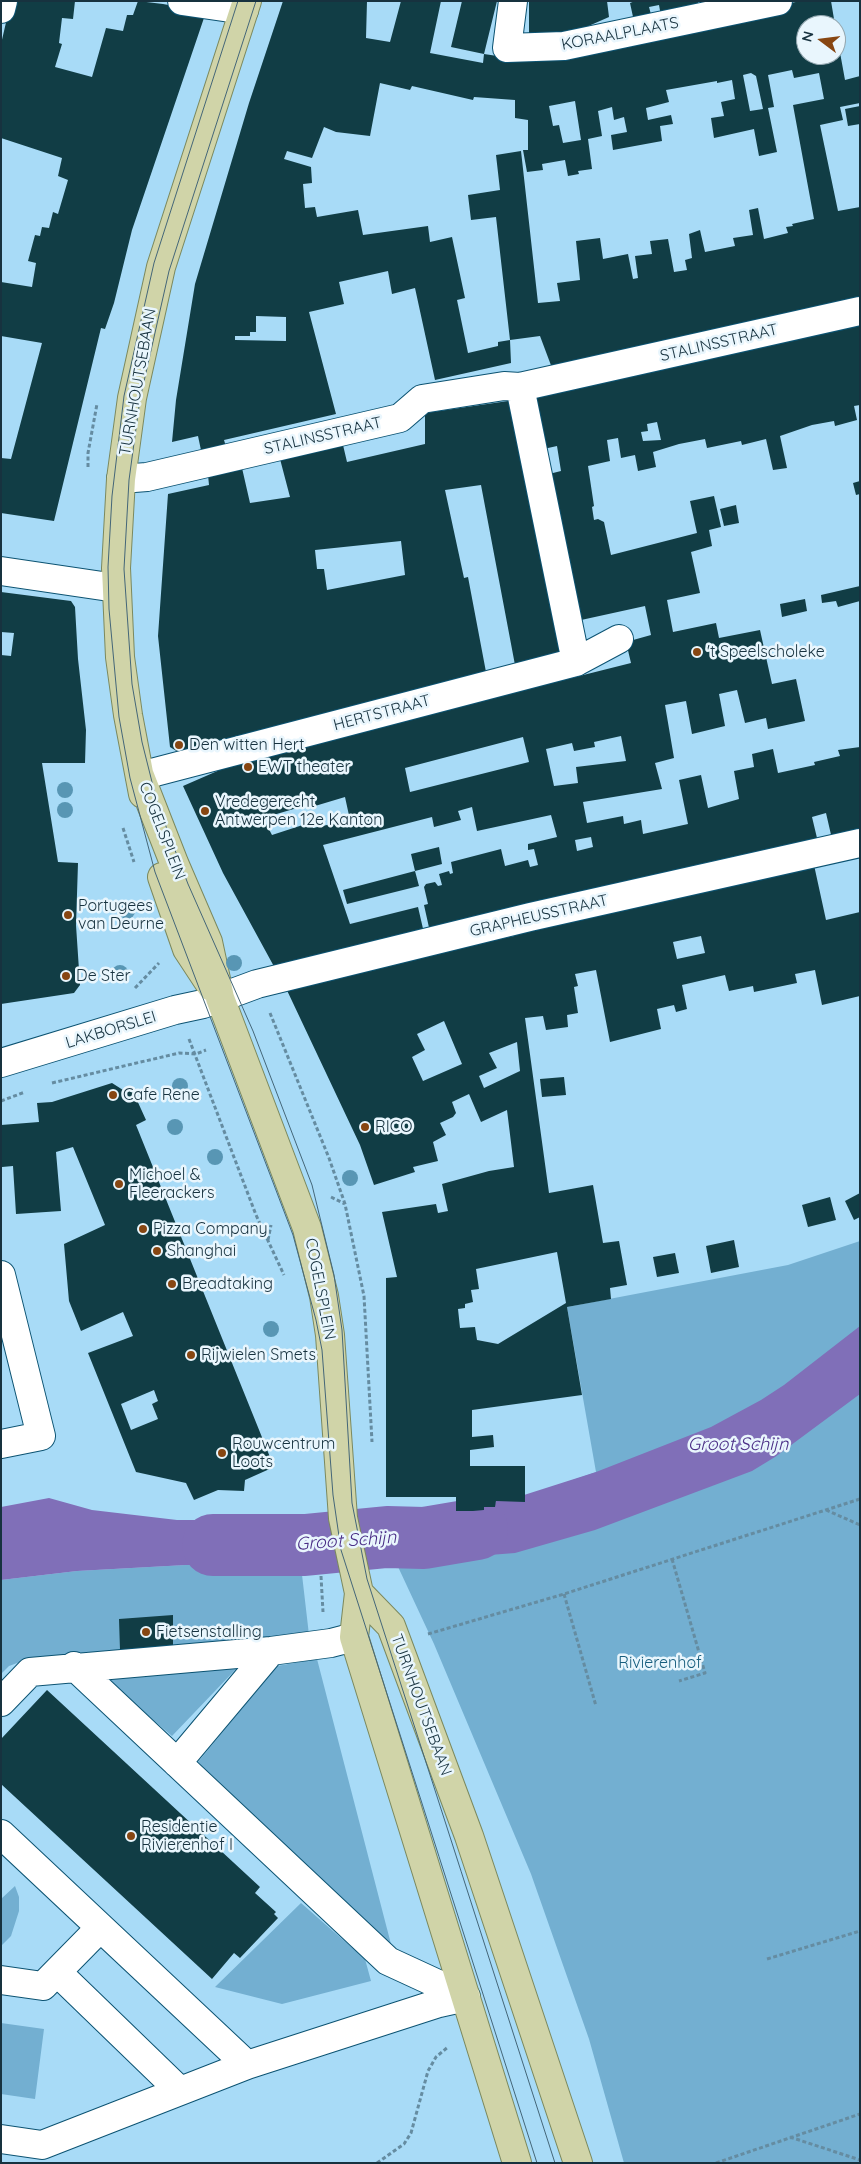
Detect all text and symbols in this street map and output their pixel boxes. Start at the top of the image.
street label: KORAALPLAATS [560,13,680,55]
north arrow [796,15,846,65]
text: N [797,29,818,44]
street label: TURNHOUTSEBAAN [116,307,160,457]
street label: STALINSSTRAAT [658,320,780,366]
street label: STALINSSTRAAT [262,413,384,459]
place label: 't Speelscholeke [707,642,825,662]
marker: 't Speelscholeke [691,646,703,658]
street label: HERTSTRAAT [331,691,433,735]
place label: Den witten Hert [189,735,304,755]
marker: Den witten Hert [173,739,185,751]
place label: EWT theater [258,757,351,777]
marker: EWT theater [242,761,254,773]
street label: COGELSPLEIN [135,779,189,883]
place label: Vredegerecht Antwerpen 12e Kanton [215,792,382,830]
marker: Vredegerecht Antwerpen 12e Kanton [199,805,211,817]
street label: GRAPHEUSSTRAAT [468,891,610,941]
place label: Portugees van Deurne [78,896,164,934]
marker: Portugees van Deurne [62,909,74,921]
place label: De Ster [76,966,131,986]
marker: De Ster [60,970,72,982]
street label: LAKBORSLEI [63,1007,159,1053]
place label: Cafe Rene [123,1085,200,1105]
marker: Cafe Rene [107,1089,119,1101]
place label: RICO [375,1117,412,1137]
marker: RICO [359,1121,371,1133]
place label: Michoel & Fleerackers [129,1165,215,1203]
marker: Michoel & Fleerackers [113,1178,125,1190]
place label: Pizza Company [153,1219,268,1239]
marker: Pizza Company [137,1223,149,1235]
street label: COGELSPLEIN [301,1237,339,1341]
place label: Shanghai [167,1241,236,1261]
marker: Shanghai [151,1245,163,1257]
place label: Breadtaking [182,1274,273,1294]
marker: Breadtaking [166,1278,178,1290]
place label: Rijwielen Smets [201,1345,316,1365]
marker: Rijwielen Smets [185,1349,197,1361]
place label: Rouwcentrum Loots [232,1434,335,1472]
water label: Groot Schijn [688,1434,788,1456]
marker: Rouwcentrum Loots [216,1447,228,1459]
water label: Groot Schijn [295,1527,397,1555]
place label: Fietsenstalling [156,1622,262,1642]
marker: Fietsenstalling [140,1626,152,1638]
street label: TURNHOUTSEBAAN [386,1632,456,1778]
park label: Rivierenhof [618,1653,702,1673]
place label: Residentie Rivierenhof I [141,1817,233,1855]
marker: Residentie Rivierenhof I [125,1830,137,1842]

